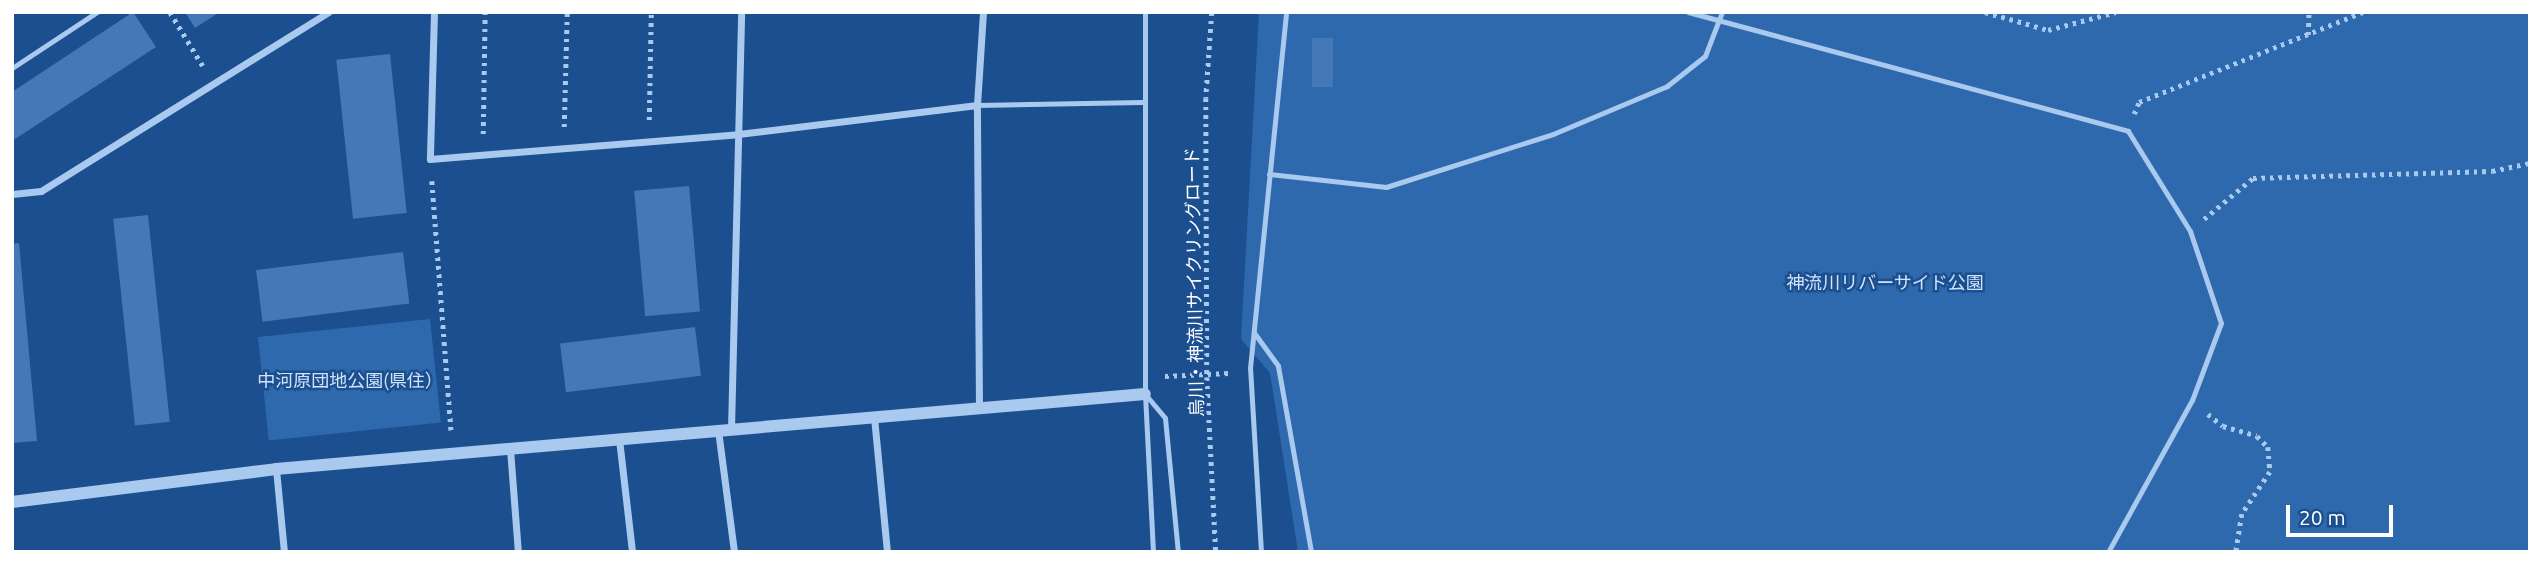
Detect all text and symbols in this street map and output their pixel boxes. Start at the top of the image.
street label: 烏川・神流川サイクリングロード [1181,147,1207,417]
park label: 神流川リバーサイド公園 [1786,271,1984,293]
park label: 中河原団地公園(県住） [257,369,443,391]
scale bar [2290,490,2397,534]
text: 20 m [2299,505,2346,529]

